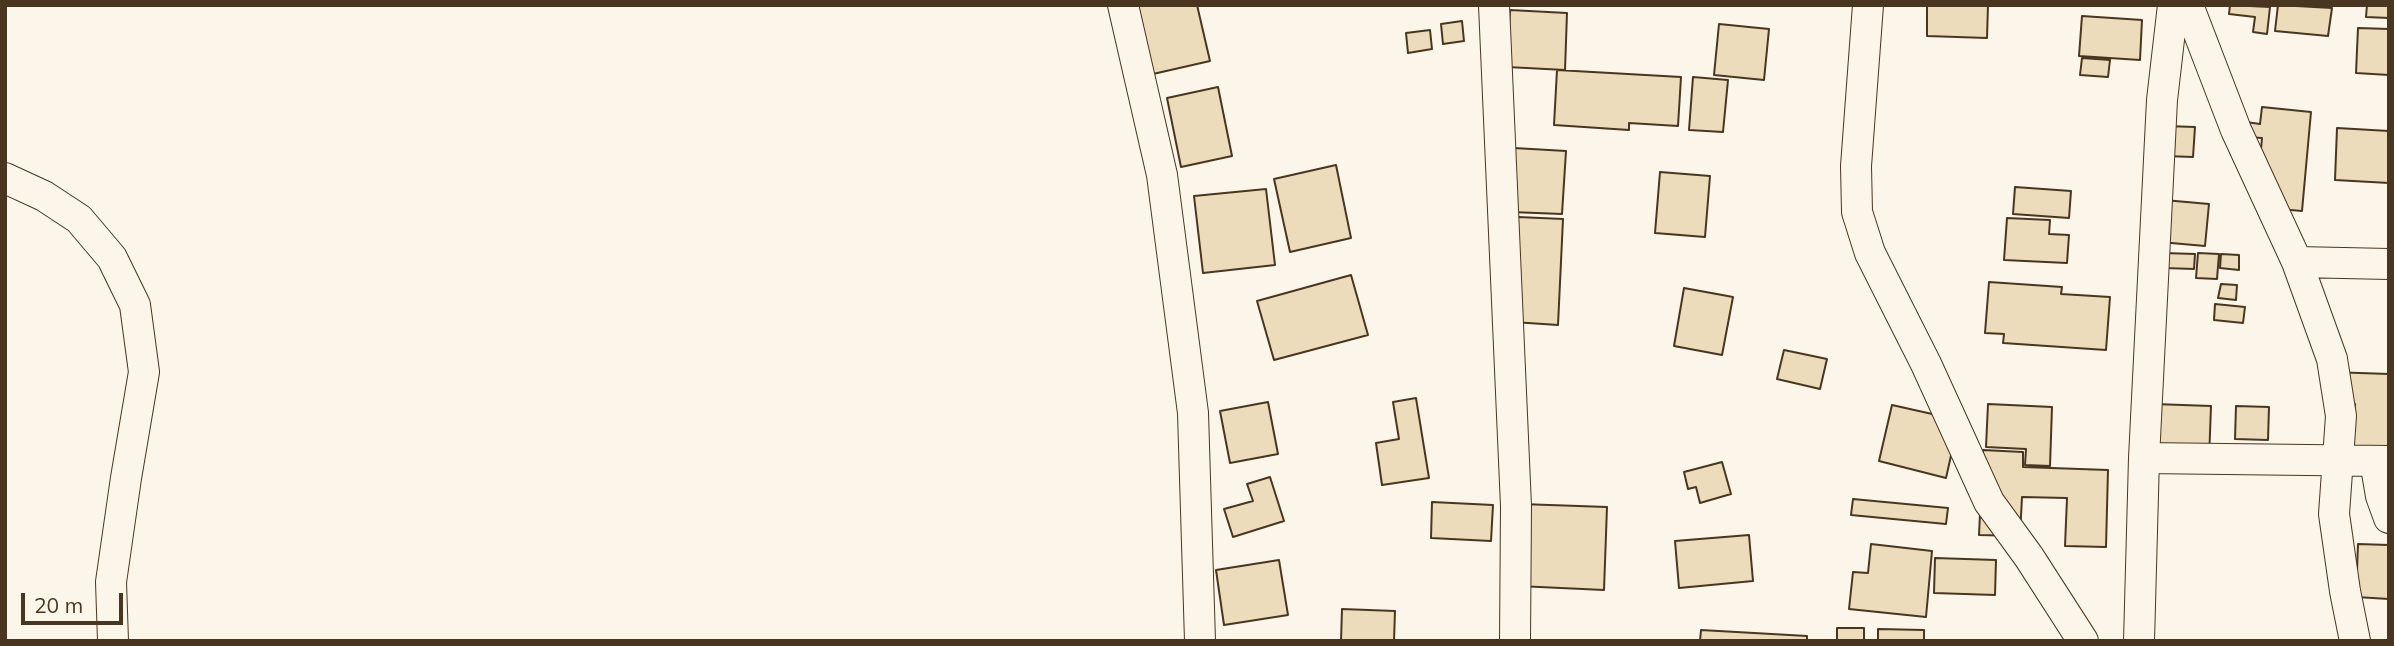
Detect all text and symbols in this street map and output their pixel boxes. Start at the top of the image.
scale bar [24,580,126,624]
text: 20 m [34,592,83,618]

